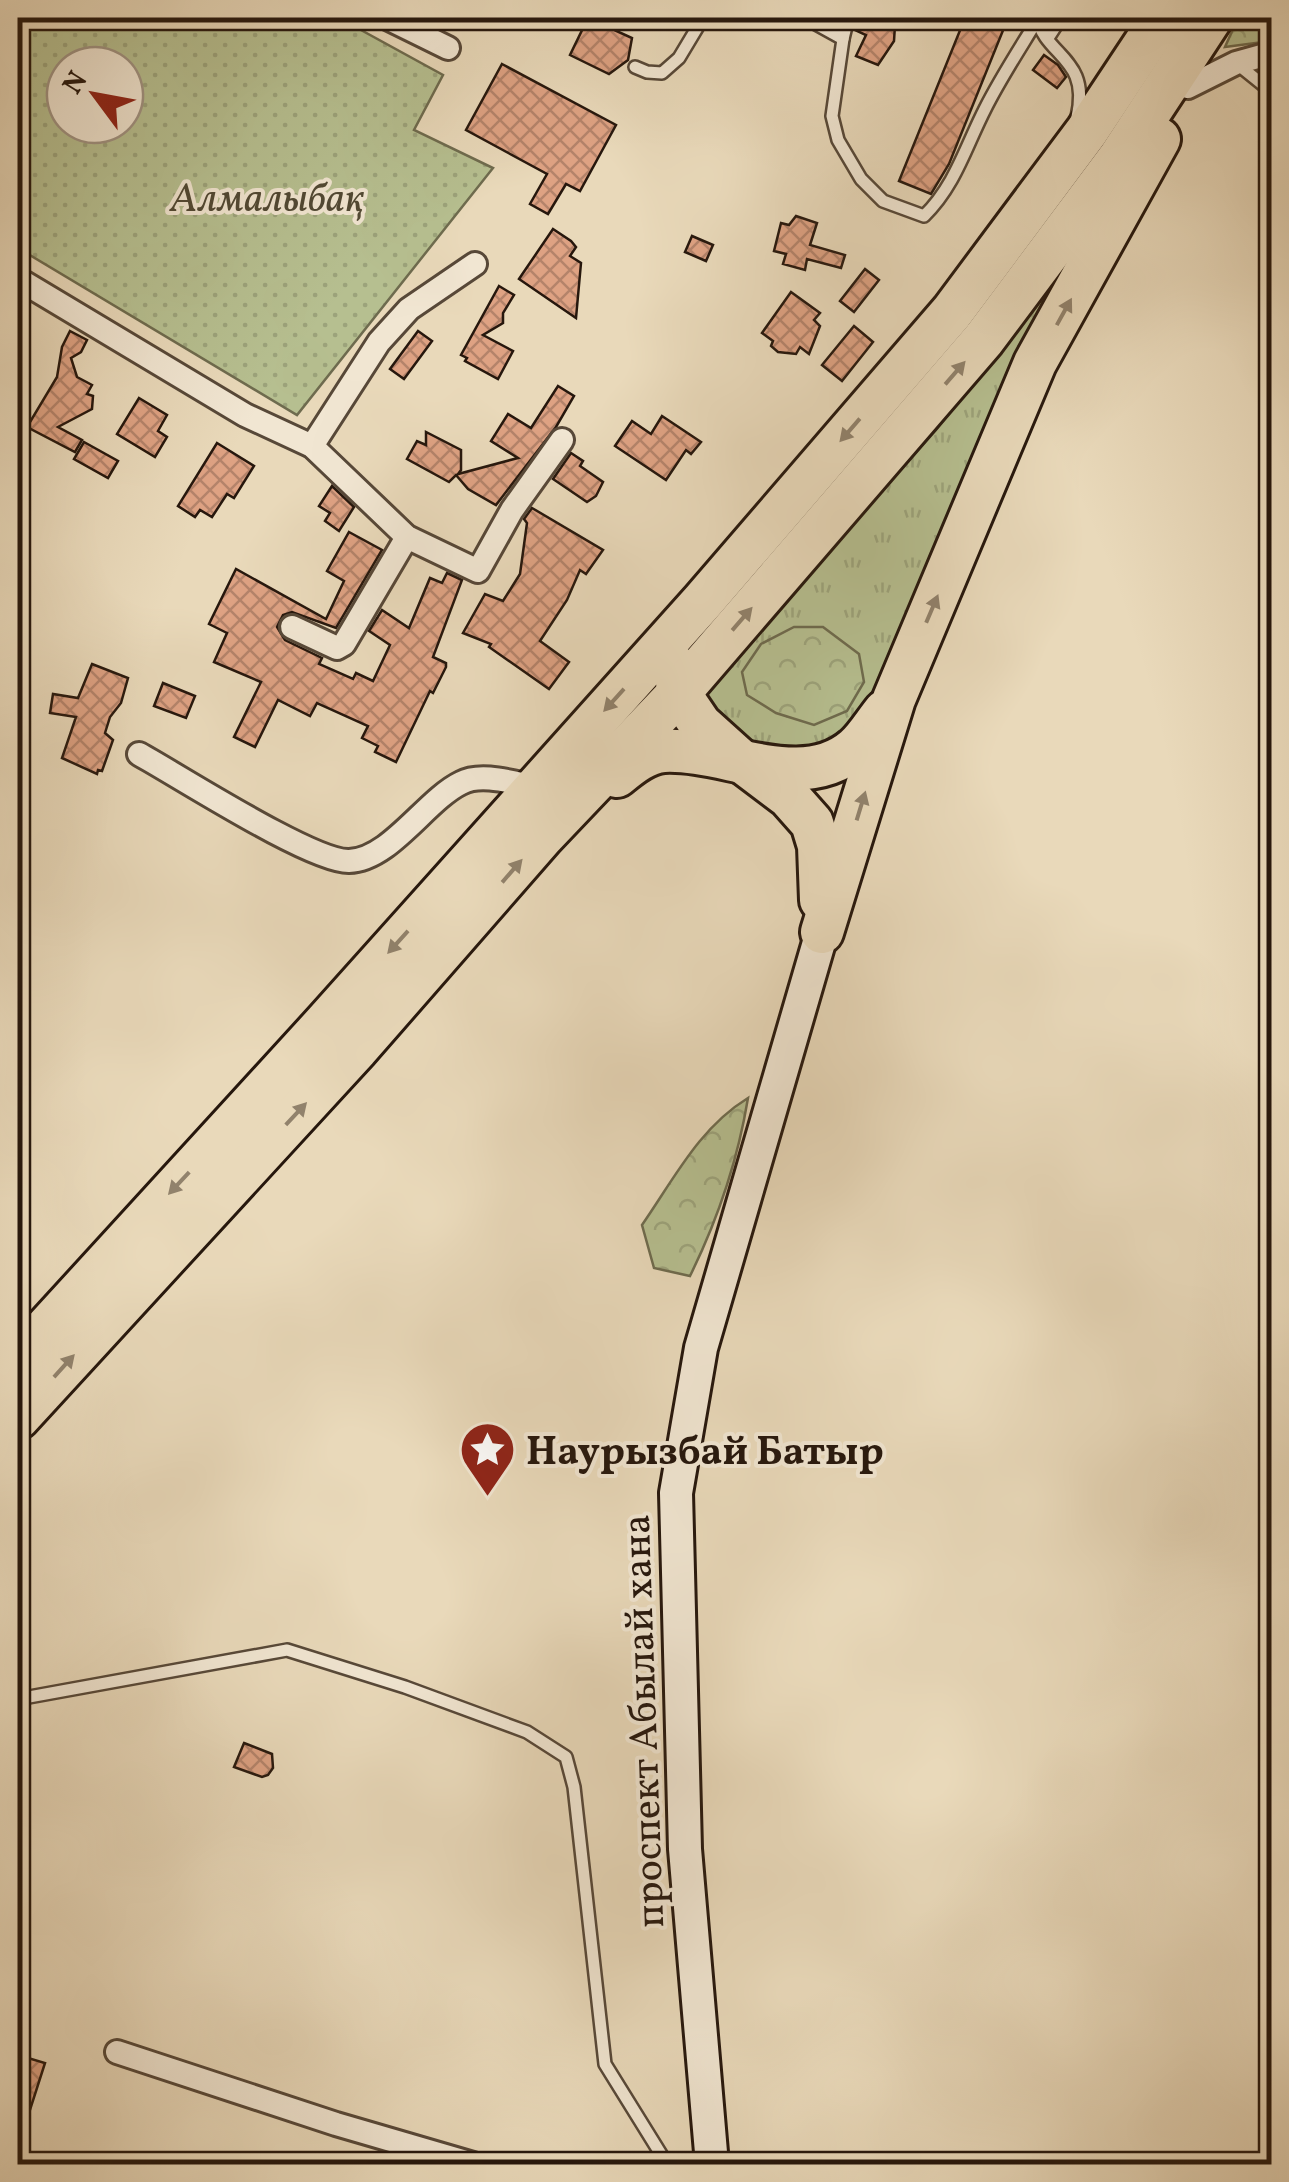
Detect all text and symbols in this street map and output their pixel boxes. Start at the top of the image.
north arrow [45,45,145,145]
text: N [54,64,98,102]
park label: Алмалыбақ [168,173,365,229]
one-way arrow [1054,298,1072,326]
one-way arrow [943,361,965,386]
one-way arrow [840,417,862,442]
one-way arrow [924,594,940,624]
one-way arrow [731,607,753,632]
one-way arrow [604,687,626,712]
one-way arrow [855,790,870,820]
one-way arrow [501,859,523,884]
one-way arrow [387,930,410,954]
one-way arrow [285,1102,307,1127]
one-way arrow [169,1170,191,1195]
one-way arrow [53,1354,75,1379]
place icon: Наурызбай Батыр [457,1420,517,1499]
place label: Наурызбай Батыр [526,1426,884,1482]
street label: проспект Абылай хана [611,1513,681,1929]

